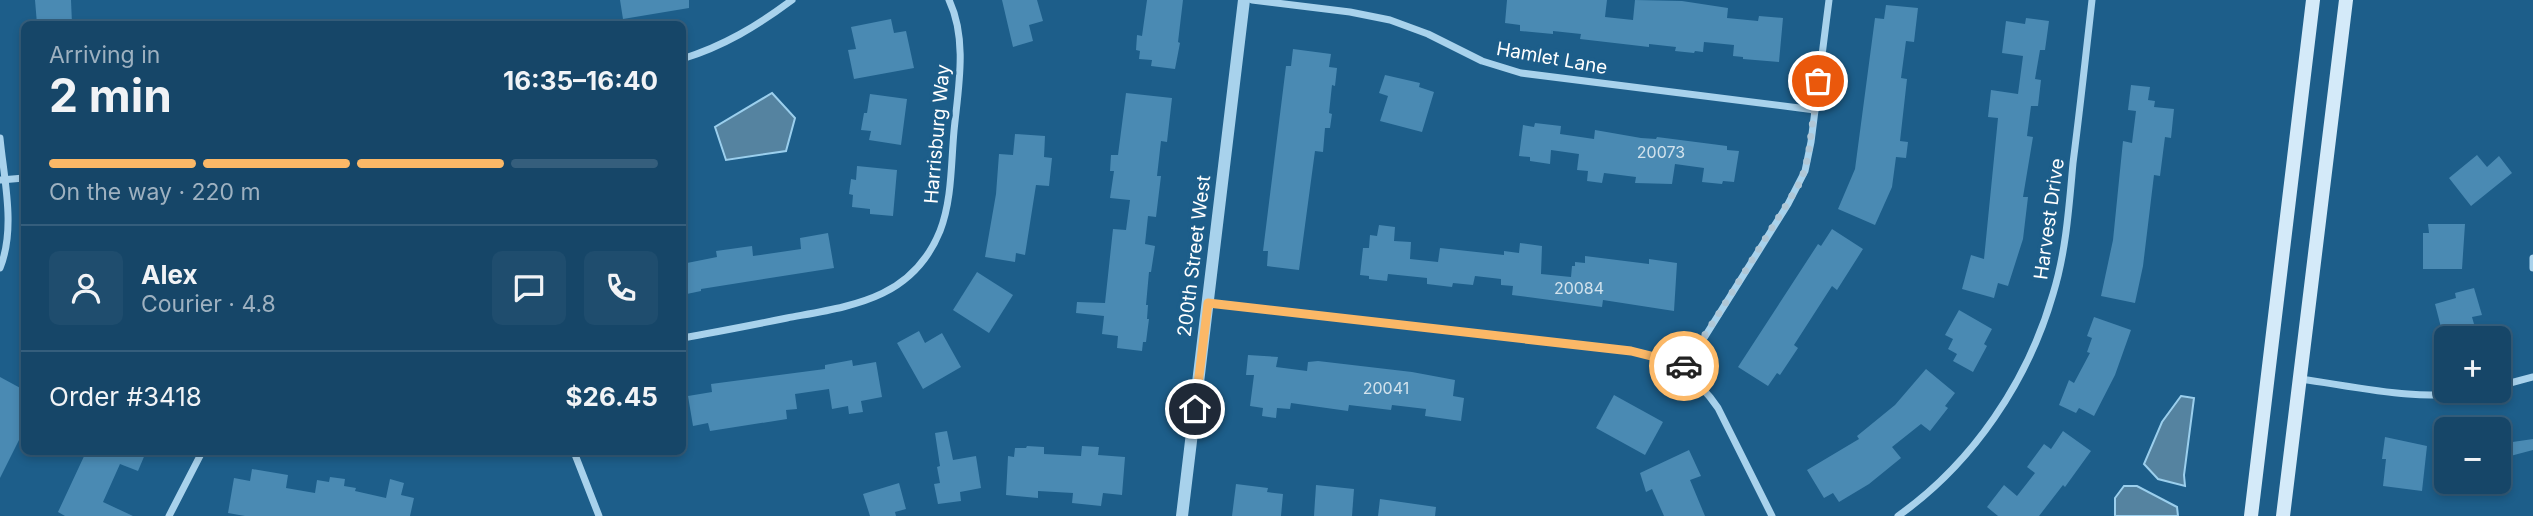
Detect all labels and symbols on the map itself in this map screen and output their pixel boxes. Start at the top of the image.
street label: Hamlet Lane [1495,37,1609,79]
pin [1788,51,1848,111]
street label: Harrisburg Way [919,63,955,205]
house number: 20073 [1637,142,1685,162]
street label: Harvest Drive [2029,157,2069,281]
street label: 200th Street West [1173,174,1215,338]
house number: 20084 [1554,278,1604,298]
courier [1649,331,1719,401]
house number: 20041 [1363,378,1409,398]
pin [1165,379,1225,439]

